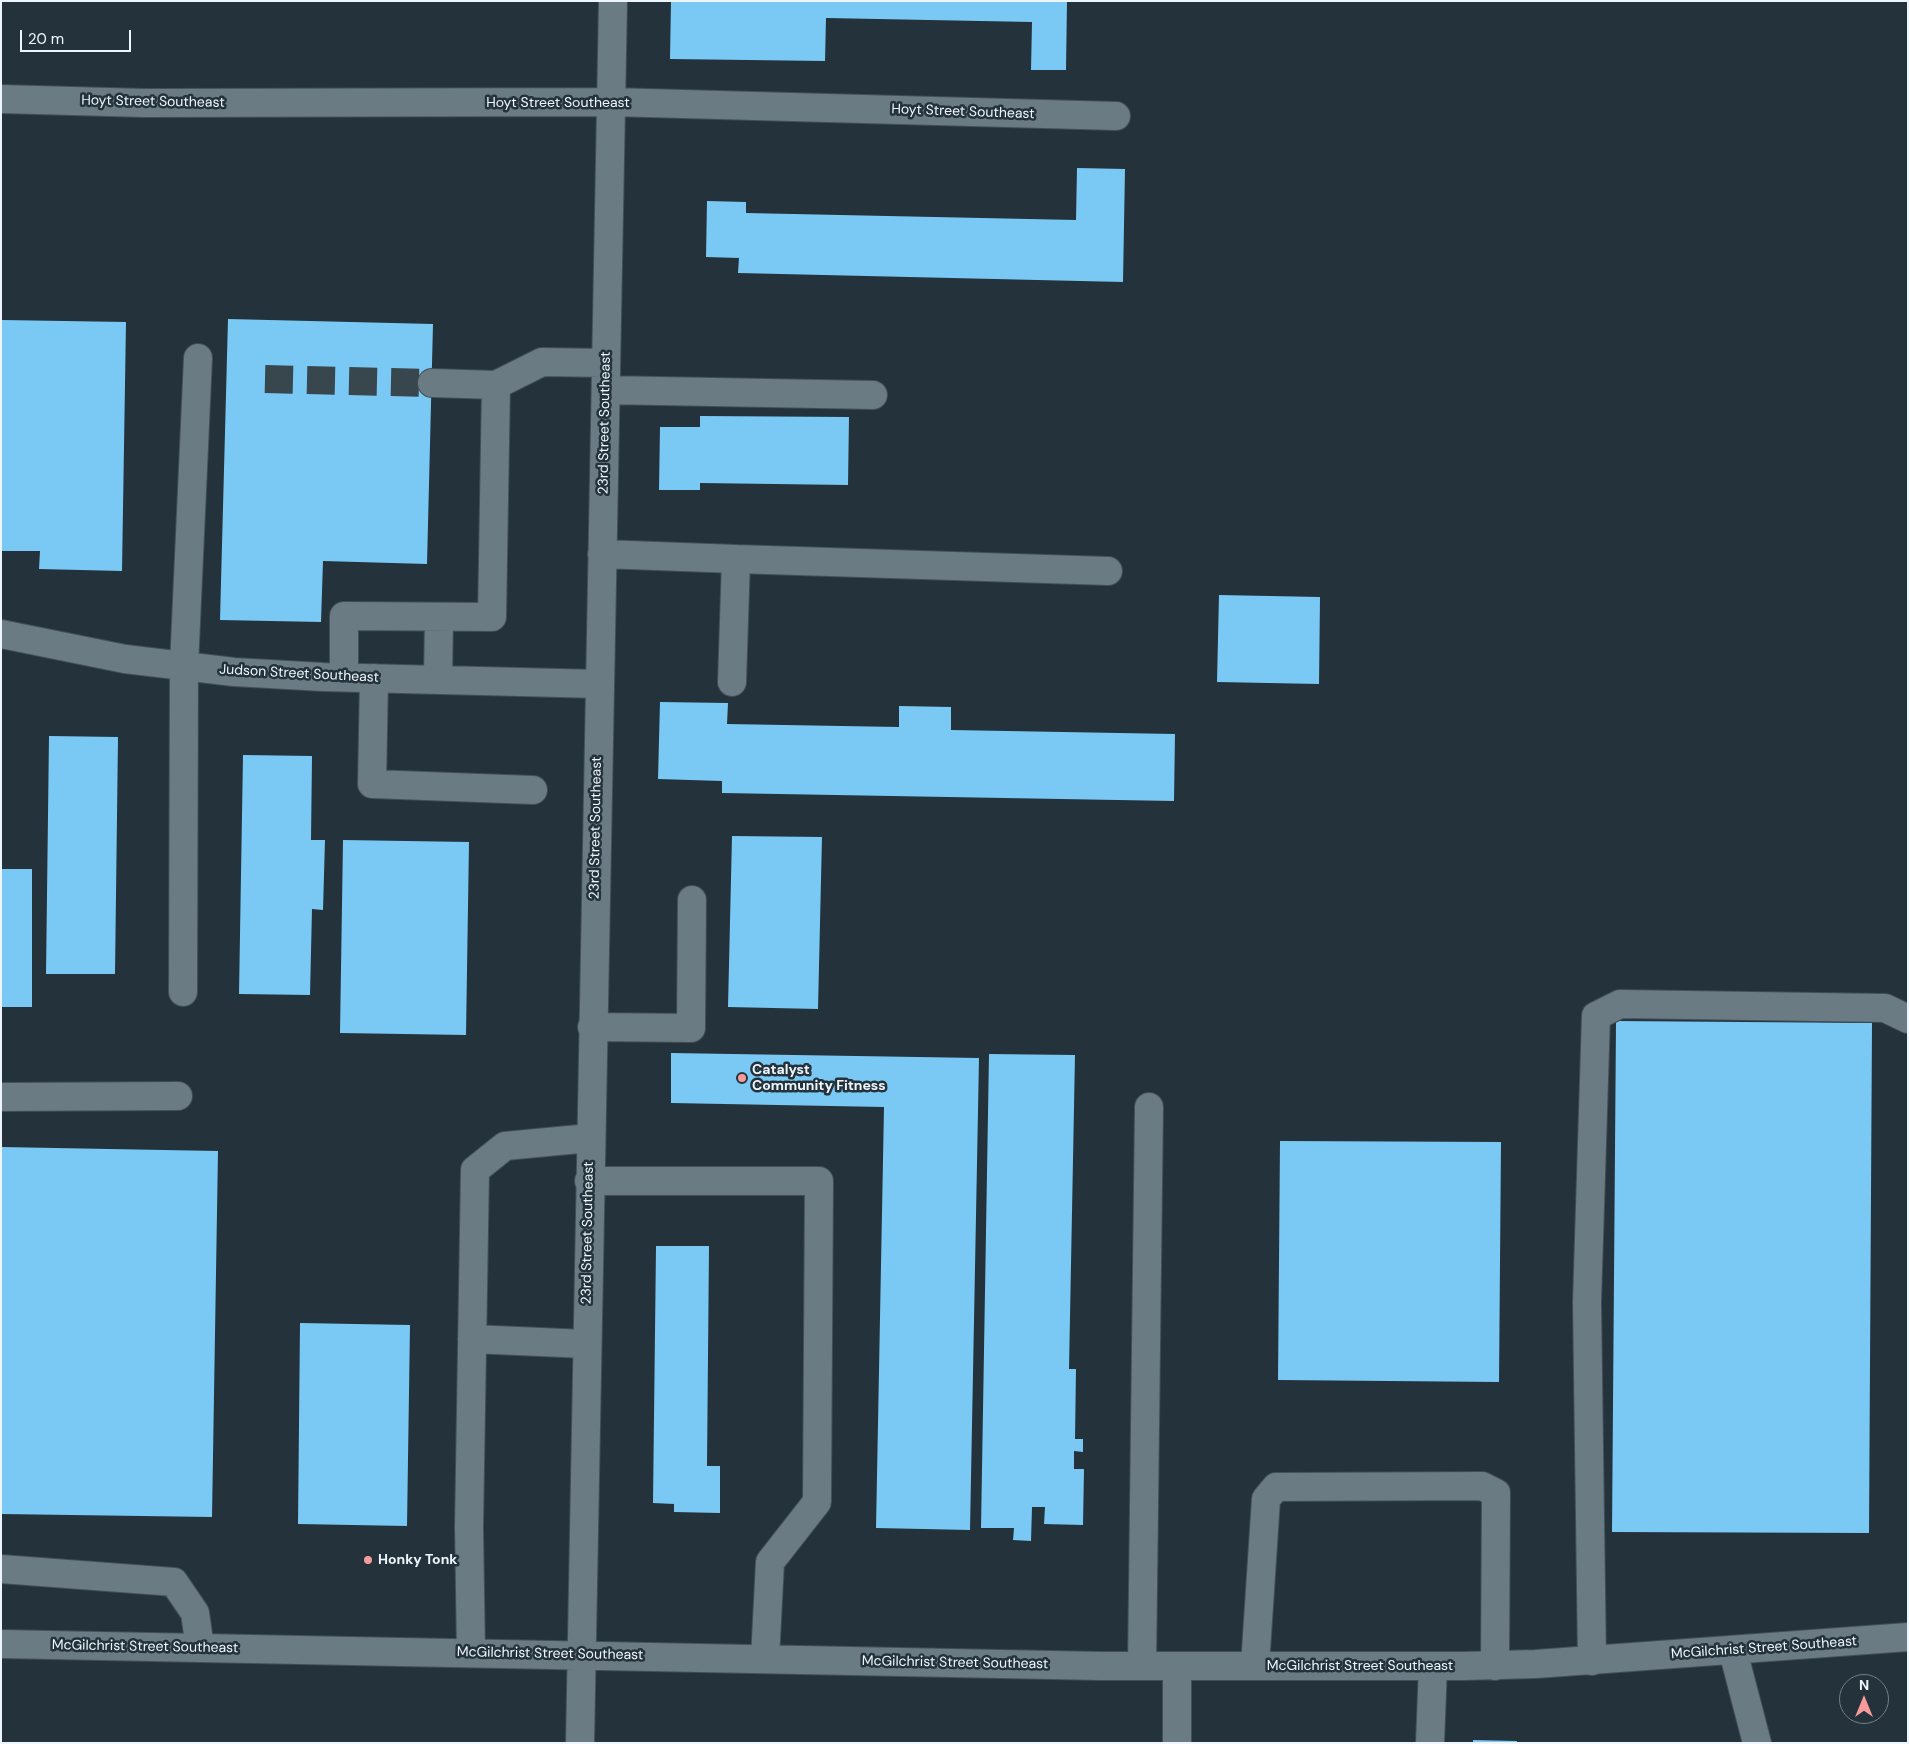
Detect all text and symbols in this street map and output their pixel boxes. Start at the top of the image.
scale bar [22,20,134,52]
text: 20 m [28,29,64,49]
street label: Hoyt Street Southeast [81,92,225,112]
street label: Hoyt Street Southeast [486,95,630,111]
street label: Hoyt Street Southeast [891,101,1035,123]
street label: 23rd Street Southeast [595,351,615,495]
street label: Judson Street Southeast [219,661,379,687]
street label: 23rd Street Southeast [586,756,606,900]
place label: Catalyst Community Fitness [752,1062,886,1094]
marker: Catalyst Community Fitness [736,1072,748,1084]
street label: 23rd Street Southeast [578,1161,598,1305]
place label: Honky Tonk [378,1552,457,1568]
marker: Honky Tonk [362,1554,374,1566]
street label: McGilchrist Street Southeast [1670,1633,1858,1663]
street label: McGilchrist Street Southeast [52,1637,238,1657]
street label: McGilchrist Street Southeast [457,1644,643,1664]
street label: McGilchrist Street Southeast [862,1653,1048,1673]
street label: McGilchrist Street Southeast [1267,1658,1453,1674]
north arrow [1839,1674,1889,1724]
text: N [1859,1676,1869,1694]

